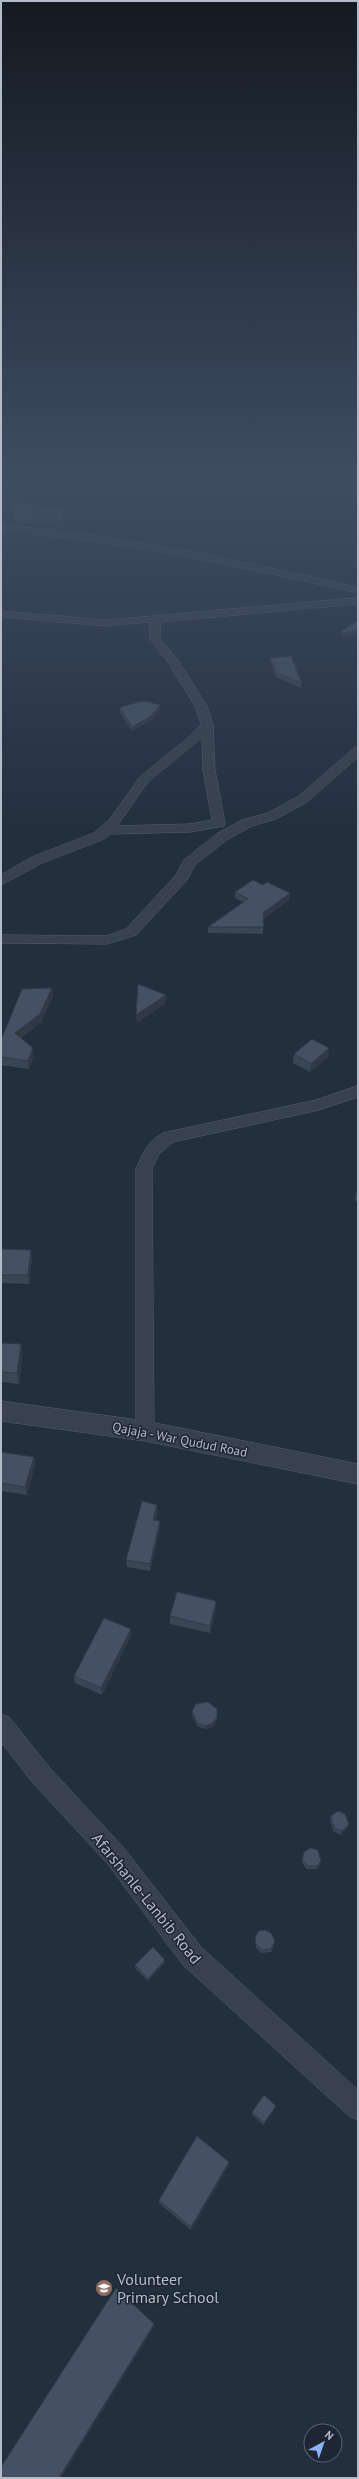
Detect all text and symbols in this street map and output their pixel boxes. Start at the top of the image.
street label: Qajaja - War Qudud Road [111,1418,249,1461]
street label: Afarshanle-Lanbib Road [88,1828,206,1968]
place label: Volunteer Primary School [116,2269,219,2307]
school or university icon: Volunteer Primary School [94,2278,114,2298]
north arrow [303,2423,343,2463]
text: N [322,2428,337,2443]

